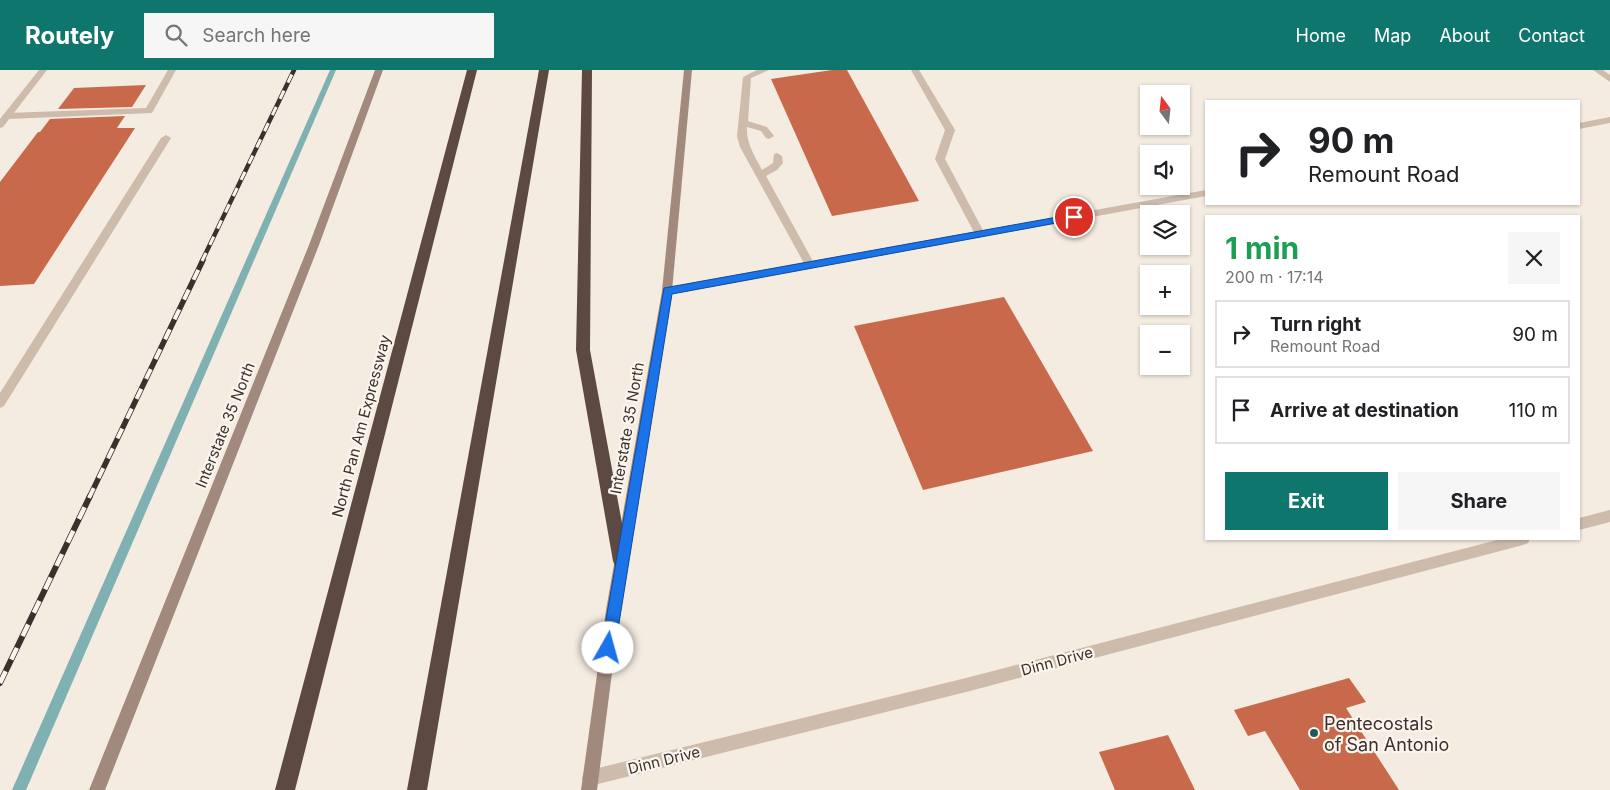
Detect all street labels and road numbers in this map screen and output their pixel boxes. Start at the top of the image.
street label: North Pan Am Expressway [327,332,395,519]
street label: Interstate 35 North [191,359,259,491]
street label: Interstate 35 North [606,361,648,495]
street label: Dinn Drive [1019,642,1095,680]
street label: Dinn Drive [626,742,702,778]

